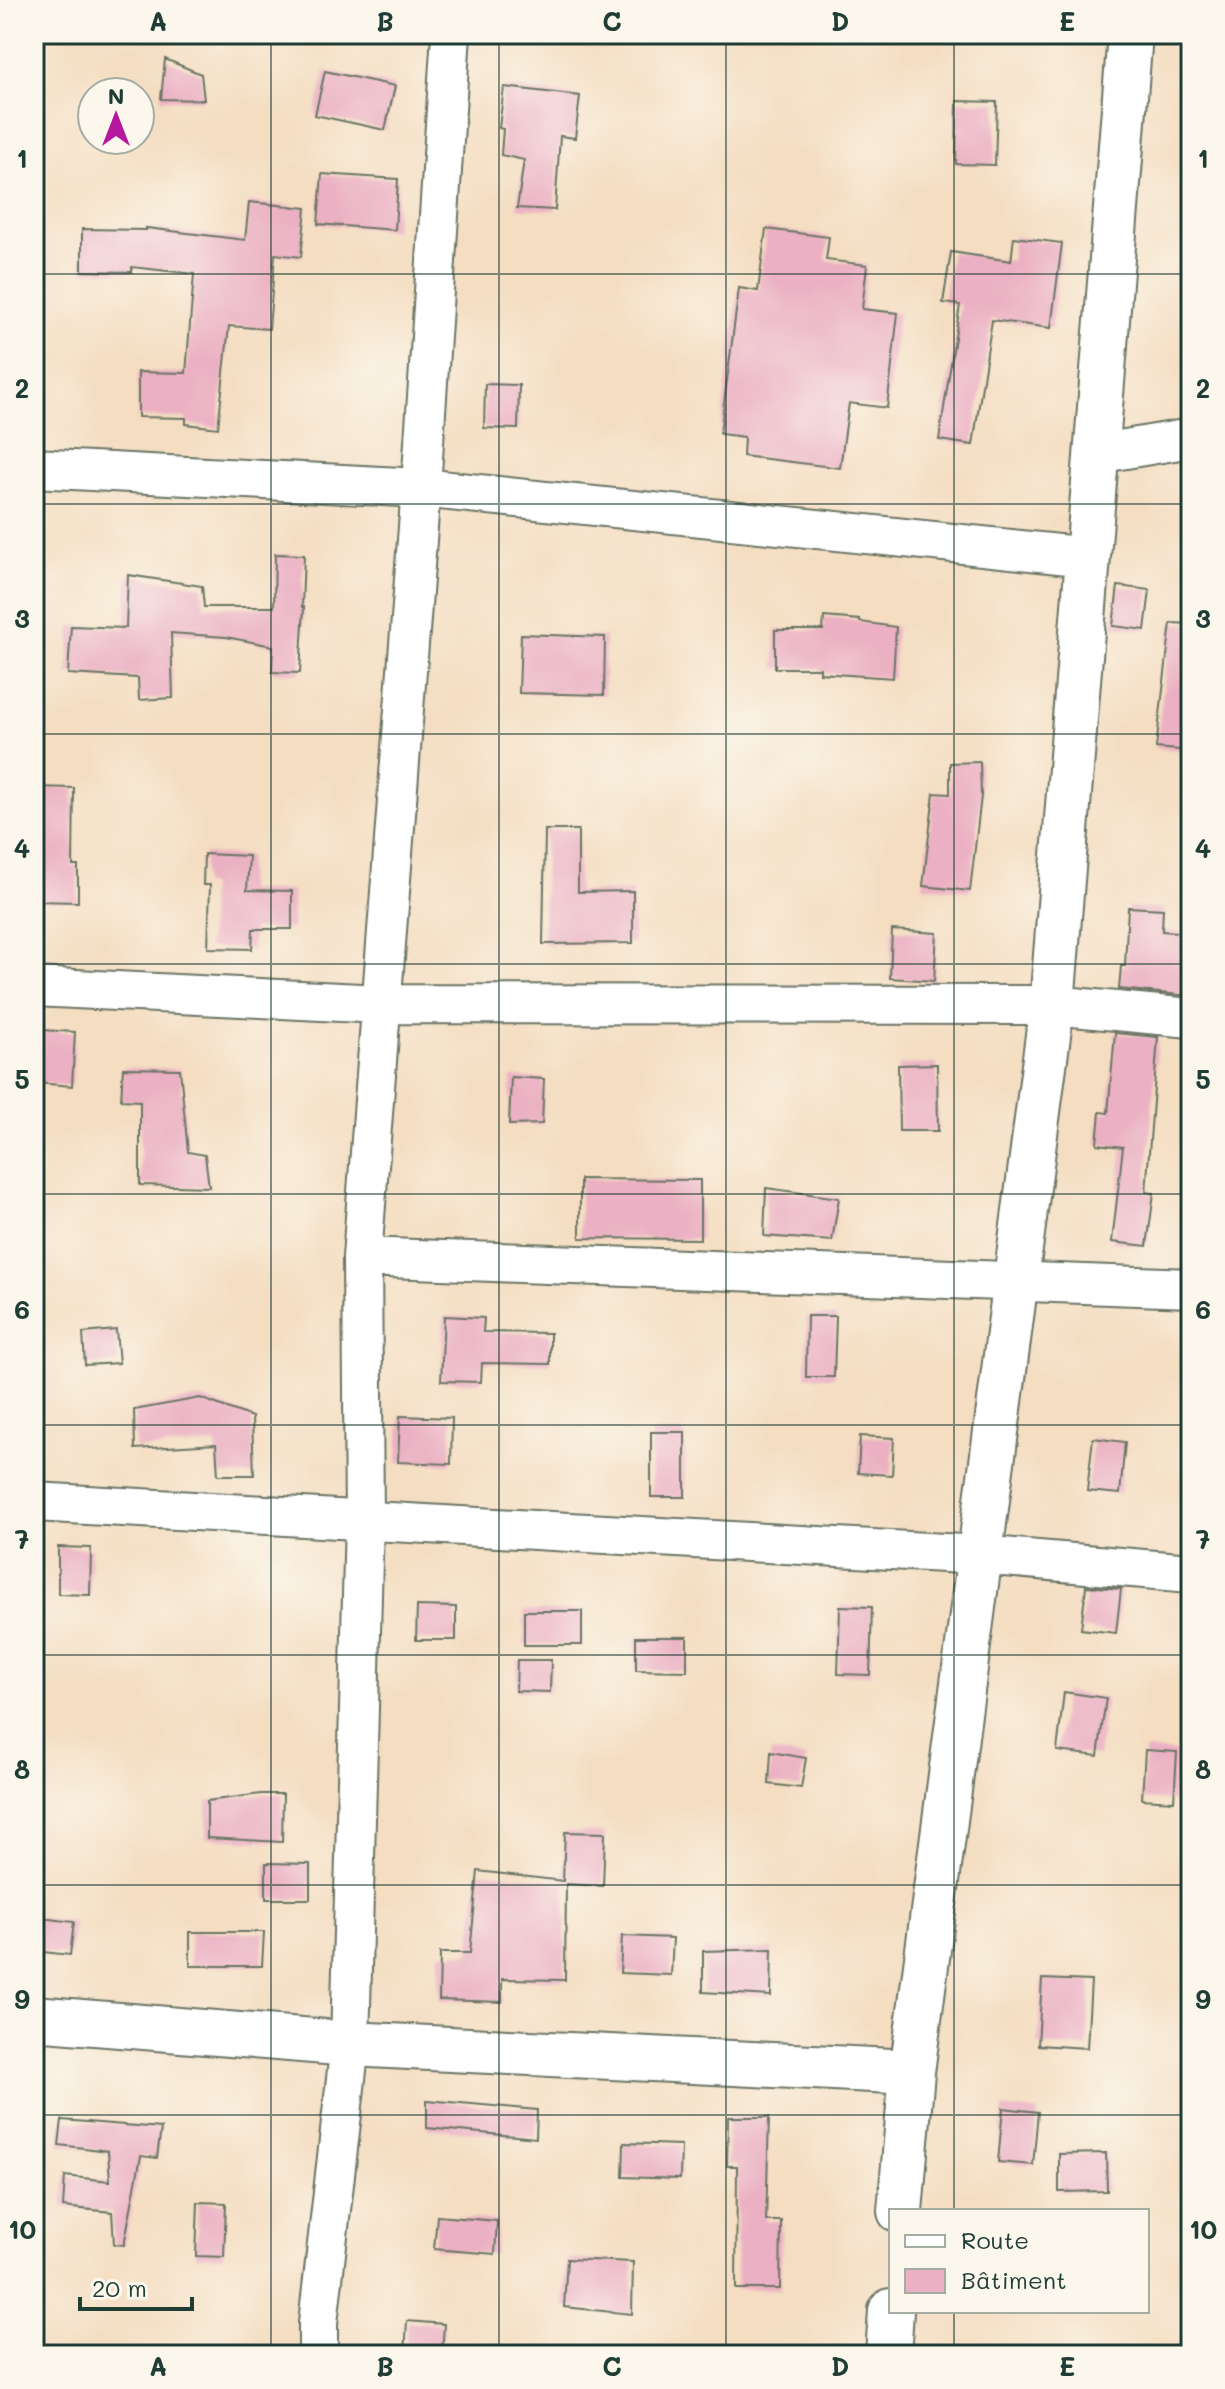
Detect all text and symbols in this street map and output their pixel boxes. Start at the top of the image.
text: A [149,4,167,38]
text: B [376,4,394,38]
text: C [602,4,622,38]
text: D [831,4,849,38]
text: E [1059,4,1075,38]
north arrow [76,76,156,156]
text: N [108,81,124,110]
text: 1 [16,141,28,175]
text: 1 [1197,141,1209,175]
text: 2 [15,371,29,405]
text: 2 [1196,371,1210,405]
text: 3 [14,601,30,635]
text: 3 [1195,601,1211,635]
text: 4 [14,831,30,865]
text: 4 [1195,831,1211,865]
text: 5 [14,1062,30,1096]
text: 5 [1195,1062,1211,1096]
text: 6 [14,1292,30,1326]
text: 6 [1195,1292,1211,1326]
text: 7 [15,1522,29,1556]
text: 7 [1196,1522,1210,1556]
text: 8 [14,1752,30,1786]
text: 8 [1195,1752,1211,1786]
text: 9 [14,1982,30,2016]
text: 9 [1195,1982,1211,2016]
legend [889,2209,1149,2313]
text: 10 [8,2212,36,2246]
text: 10 [1189,2212,1217,2246]
text: Route [961,2224,1029,2255]
scale bar [80,2261,192,2311]
text: Bâtiment [961,2264,1067,2295]
text: 20 m [92,2272,147,2303]
text: A [149,2349,167,2383]
text: B [376,2349,394,2383]
text: C [602,2349,622,2383]
text: D [831,2349,849,2383]
text: E [1059,2349,1075,2383]

